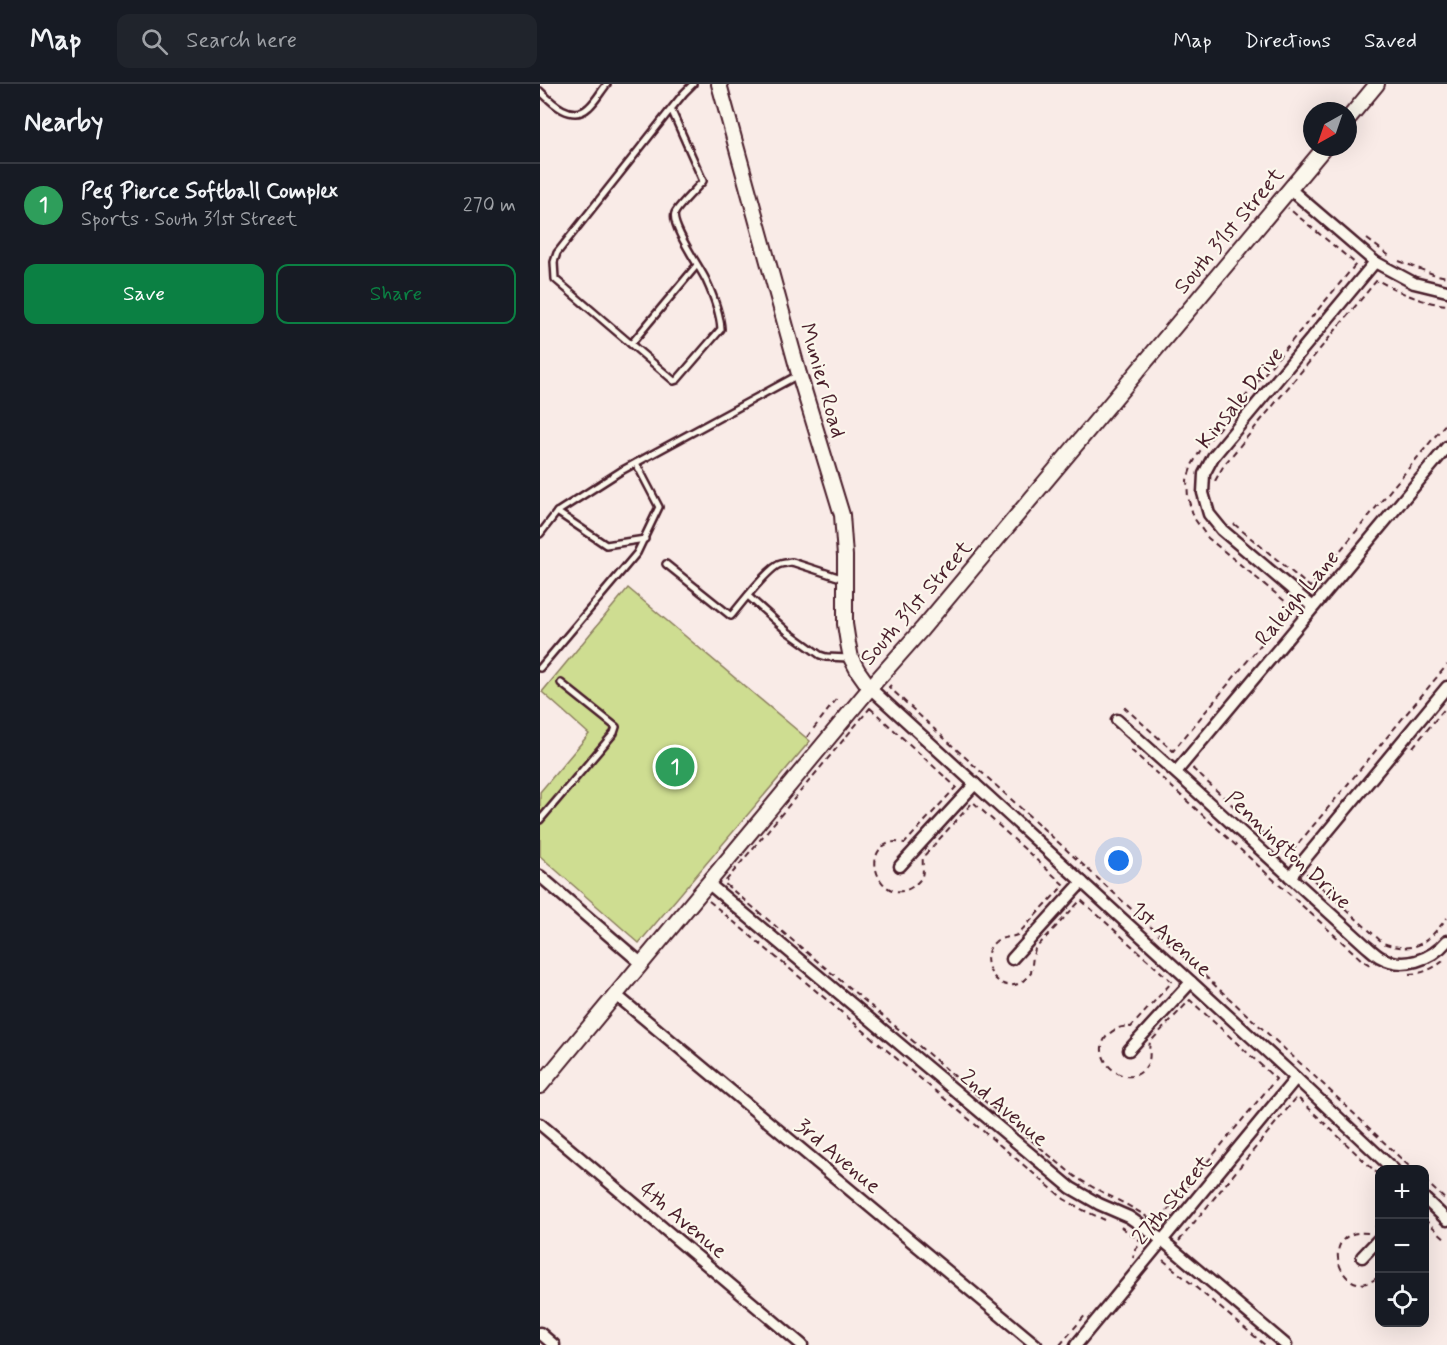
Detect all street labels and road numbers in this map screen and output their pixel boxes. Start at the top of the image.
street label: South 31st Street [1168,162,1291,301]
street label: Munier Road [792,320,852,441]
street label: Kinsale Drive [1191,341,1290,455]
street label: South 31st Street [854,535,979,672]
street label: Raleigh Lane [1249,544,1347,653]
street label: Pennington Drive [1217,785,1357,918]
street label: 1st Avenue [1124,896,1217,983]
street label: 2nd Avenue [954,1064,1054,1154]
street label: 3rd Avenue [789,1113,886,1201]
street label: 27th Street [1127,1149,1218,1251]
street label: 4th Avenue [633,1176,733,1266]

